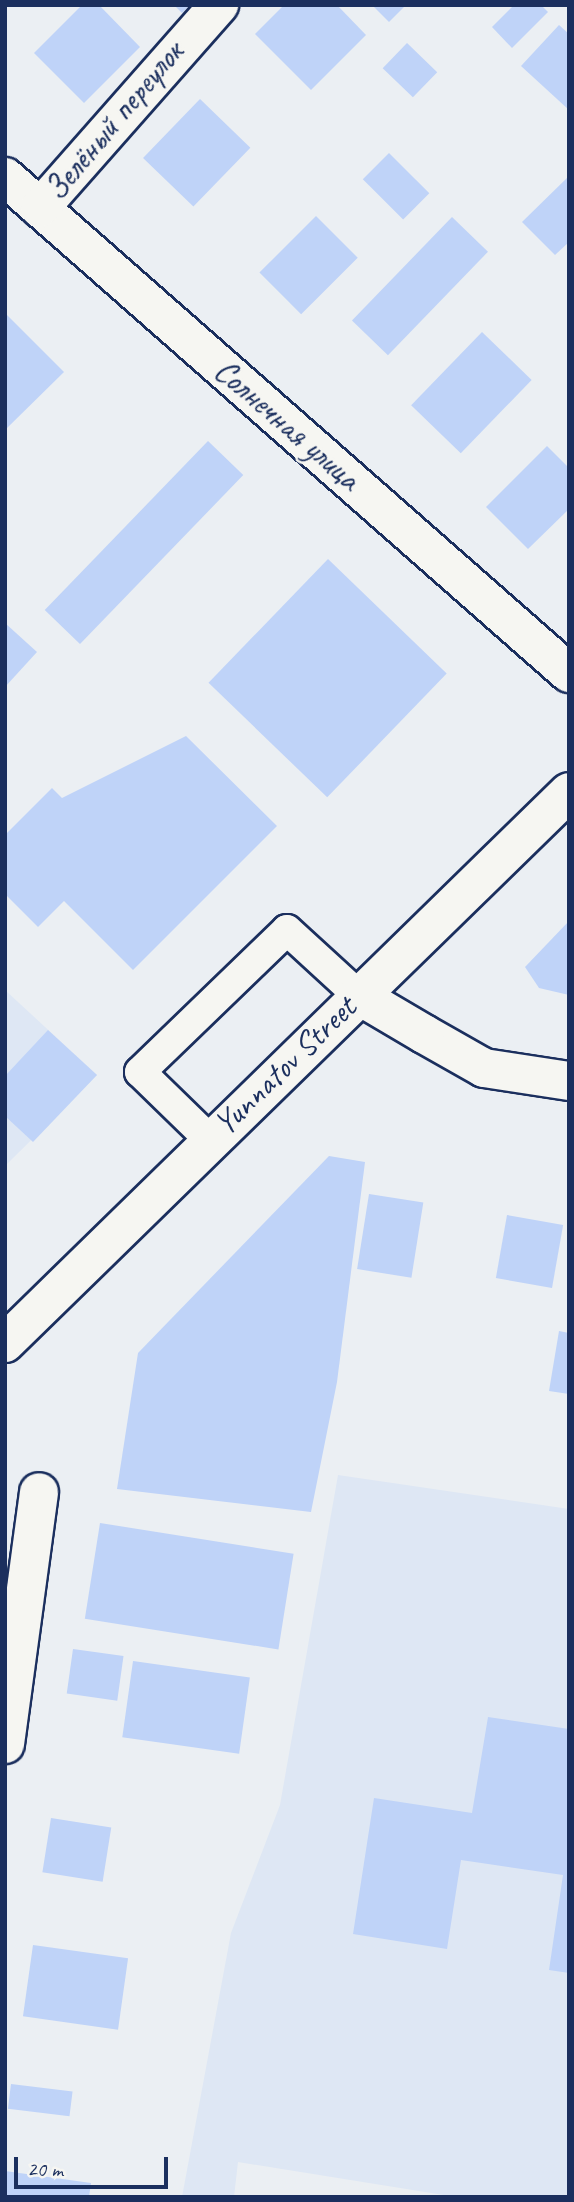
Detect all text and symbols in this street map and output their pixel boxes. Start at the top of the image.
street label: Зелёный переулок [36,34,192,208]
street label: Солнечная улица [205,350,369,500]
street label: Yunnatov Street [205,988,365,1144]
scale bar [18,2142,172,2186]
text: 20 m [27,2156,63,2182]

